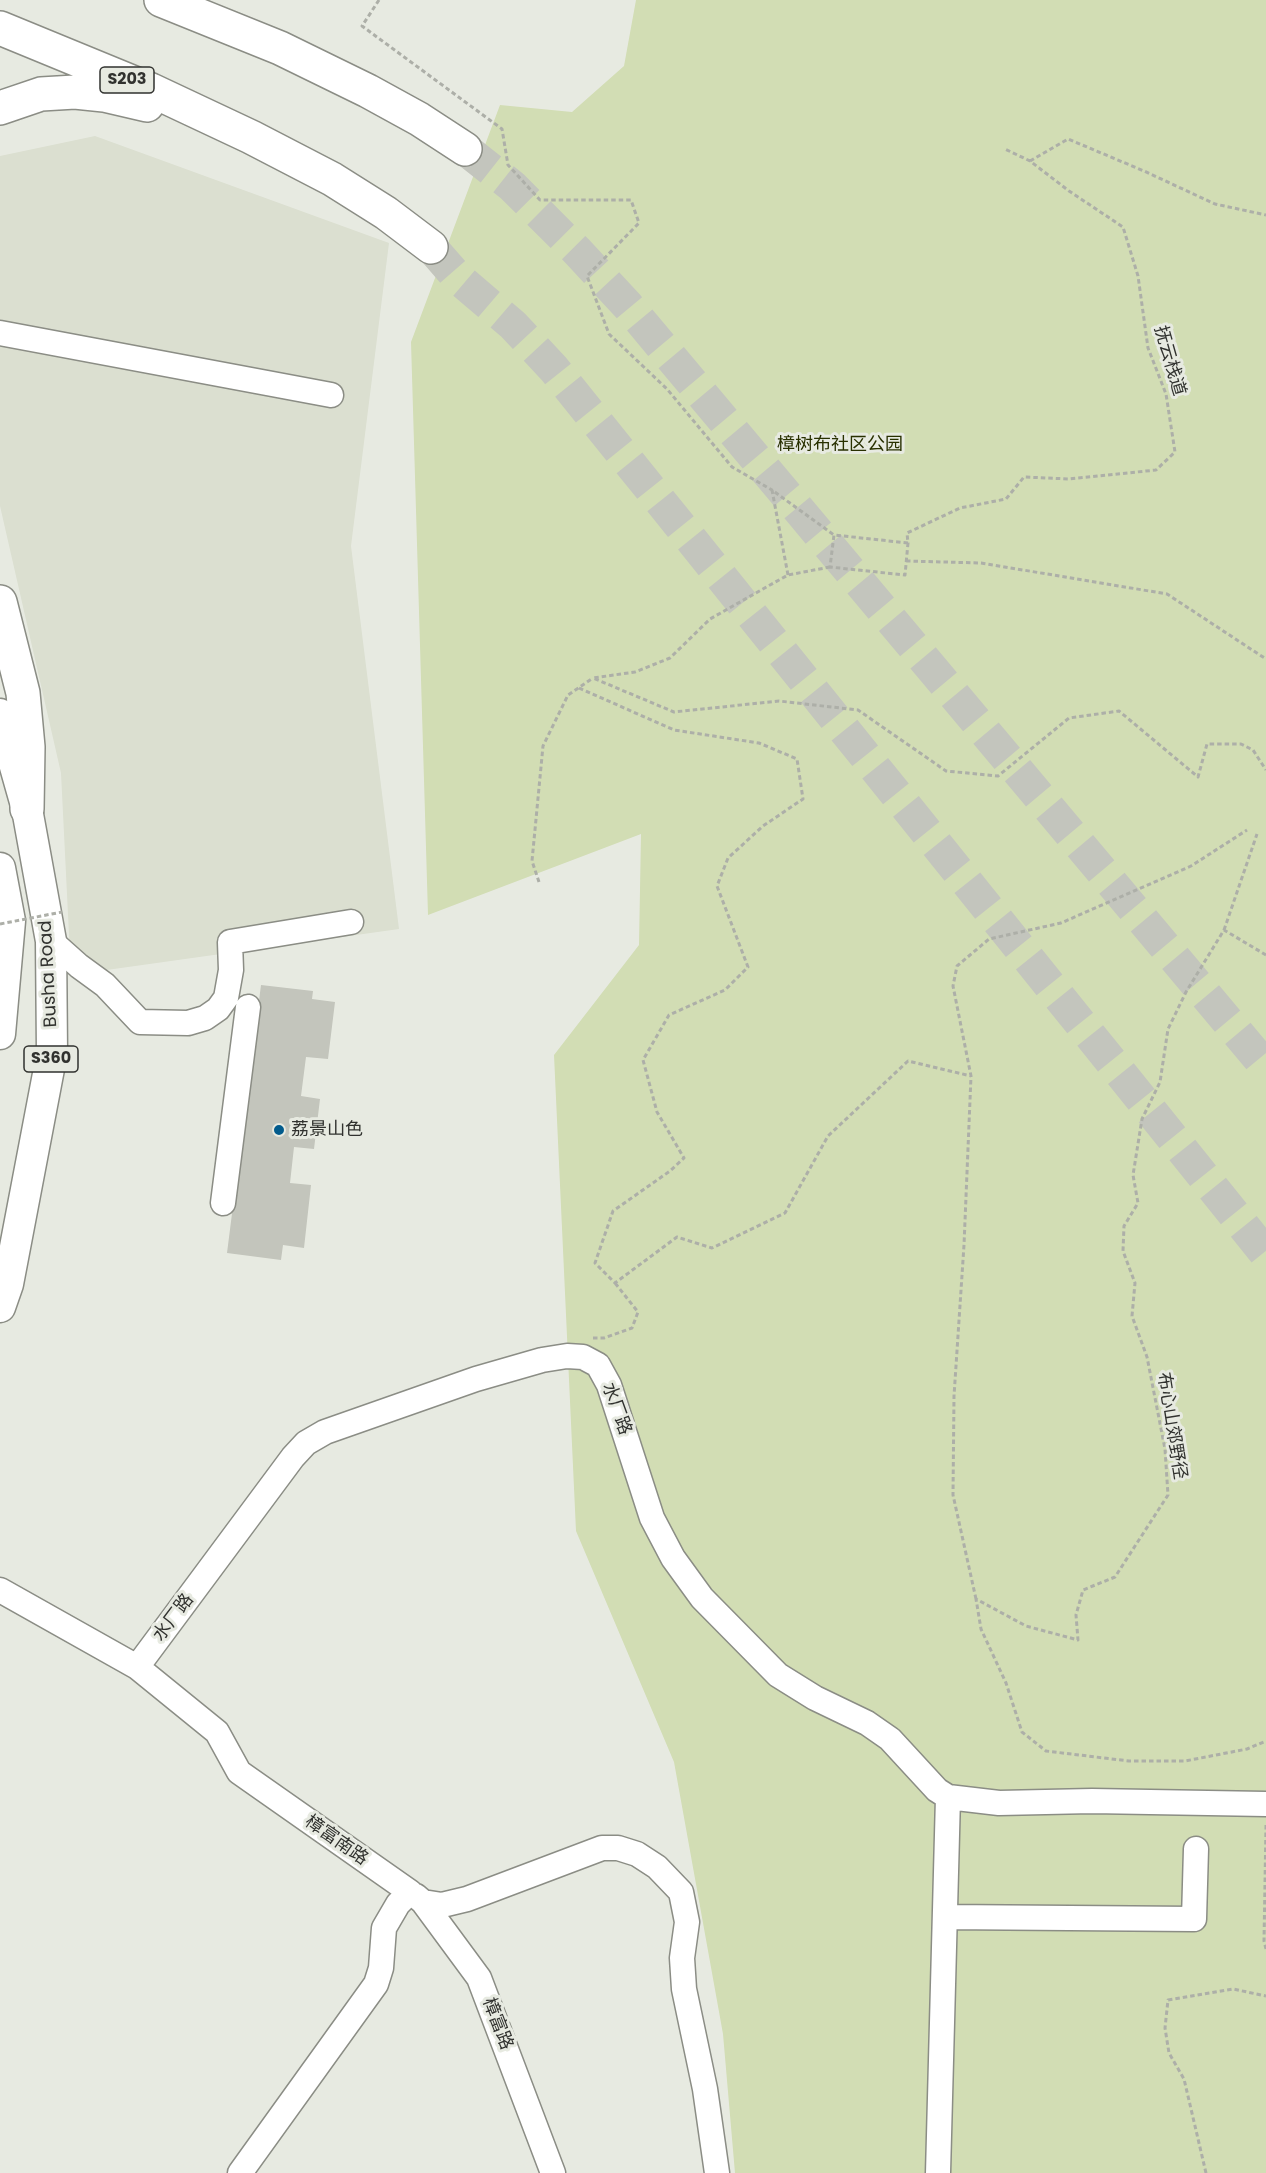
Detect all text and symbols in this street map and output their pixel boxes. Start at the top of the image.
road number: S203 [100,67,154,93]
street label: 抚云栈道 [1149,323,1189,399]
park label: 樟树布社区公园 [777,434,903,456]
street label: Busha Road [35,920,63,1028]
road number: S360 [24,1046,78,1072]
place label: 荔景山色 [291,1119,363,1141]
marker: 荔景山色 [272,1123,286,1137]
street label: 布心山郊野径 [1152,1371,1190,1481]
street label: 水厂路 [597,1380,635,1438]
street label: 水厂路 [149,1590,199,1646]
street label: 樟富南路 [300,1812,372,1870]
street label: 樟富路 [477,1995,517,2053]

